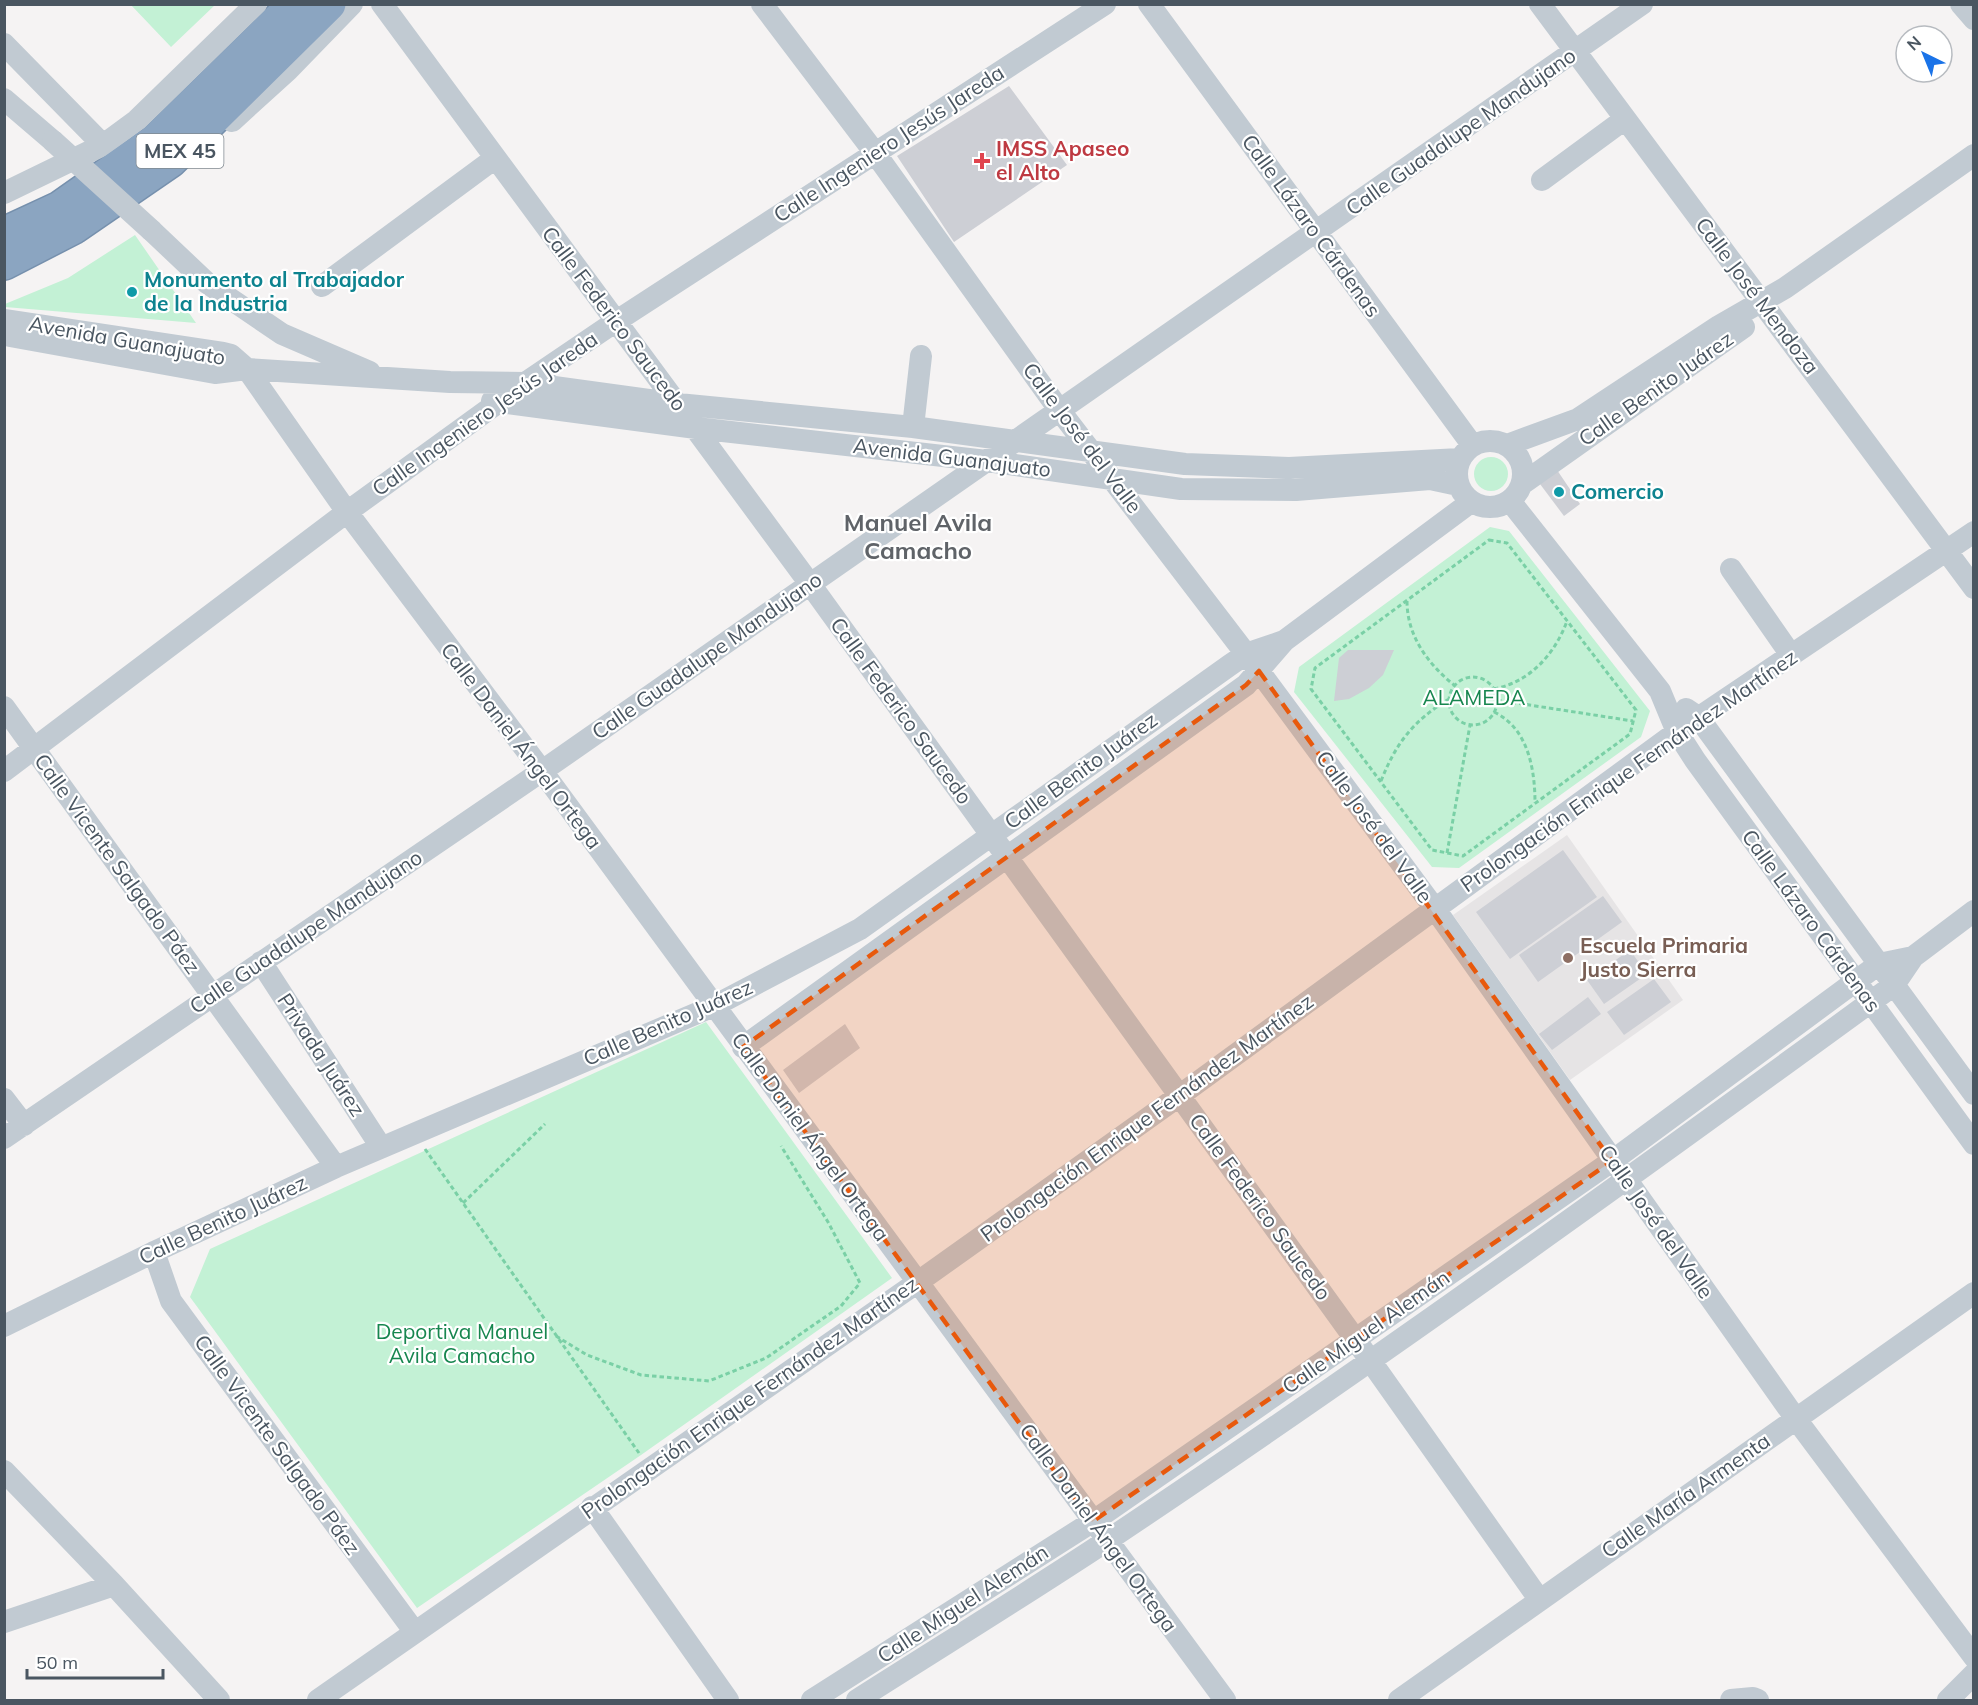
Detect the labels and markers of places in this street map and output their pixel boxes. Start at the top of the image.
place label: IMSS Apaseo el Alto [996,135,1129,185]
marker: IMSS Apaseo el Alto [973,152,991,170]
place label: Monumento al Trabajador de la Industria [144,266,405,316]
marker: Monumento al Trabajador de la Industria [125,285,139,299]
place label: Comercio [1571,478,1664,504]
marker: Comercio [1552,485,1566,499]
place label: Escuela Primaria Justo Sierra [1580,932,1748,982]
marker: Escuela Primaria Justo Sierra [1561,951,1575,965]

